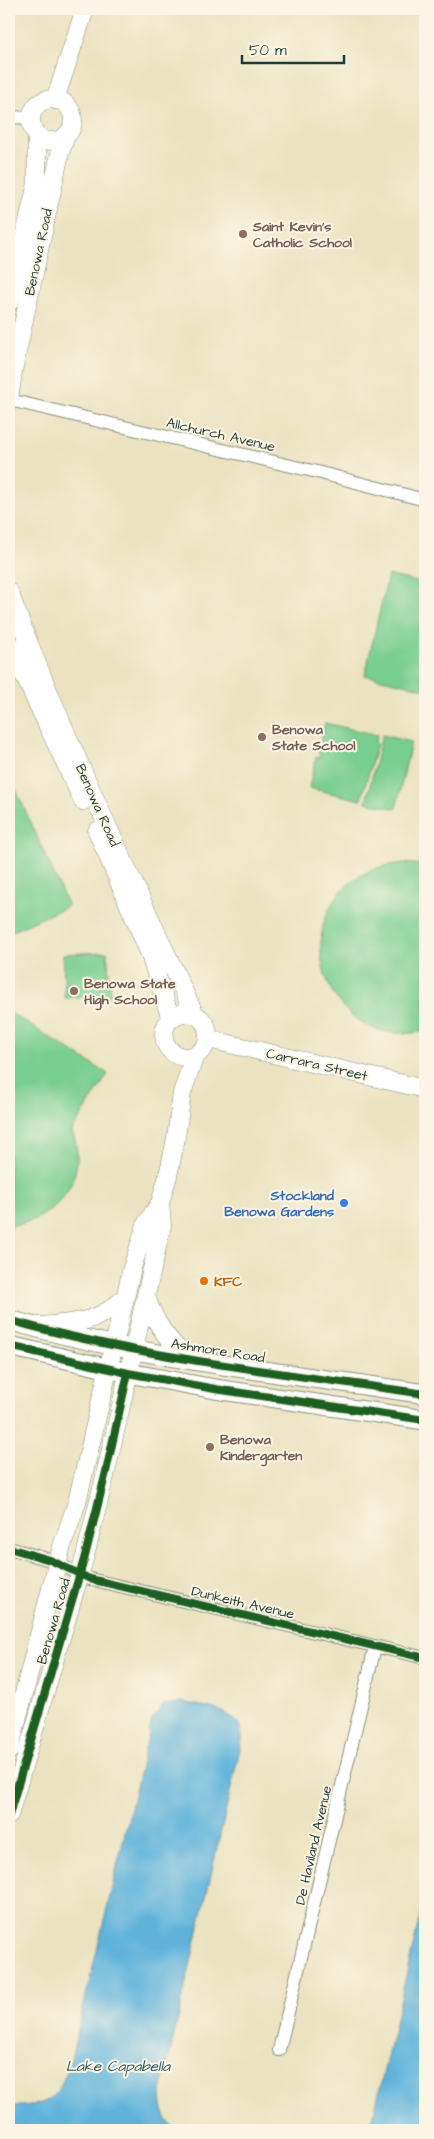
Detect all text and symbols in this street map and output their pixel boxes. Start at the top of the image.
scale bar [242,32,344,64]
text: 50 m [249,40,287,61]
street label: Benowa Road [20,207,58,298]
place label: Saint Kevin's Catholic School [252,217,353,253]
marker: Saint Kevin's Catholic School [237,228,249,240]
street label: Allchurch Avenue [165,413,277,457]
place label: Benowa State School [271,720,356,756]
marker: Benowa State School [256,731,268,743]
street label: Benowa Road [70,761,124,850]
place label: Benowa State High School [84,974,176,1011]
marker: Benowa State High School [68,985,80,997]
street label: Carrara Street [264,1044,370,1086]
place label: Stockland Benowa Gardens [224,1186,335,1222]
marker: Stockland Benowa Gardens [338,1197,350,1209]
place label: KFC [214,1272,242,1292]
marker: KFC [198,1275,210,1287]
street label: Ashmore Road [169,1334,266,1368]
place label: Benowa Kindergarten [220,1430,302,1467]
marker: Benowa Kindergarten [204,1441,216,1453]
street label: Benowa Road [32,1576,76,1667]
street label: Dunkeith Avenue [189,1581,297,1625]
street label: De Haviland Avenue [291,1783,338,1907]
water label: Lake Capabella [66,2056,172,2077]

